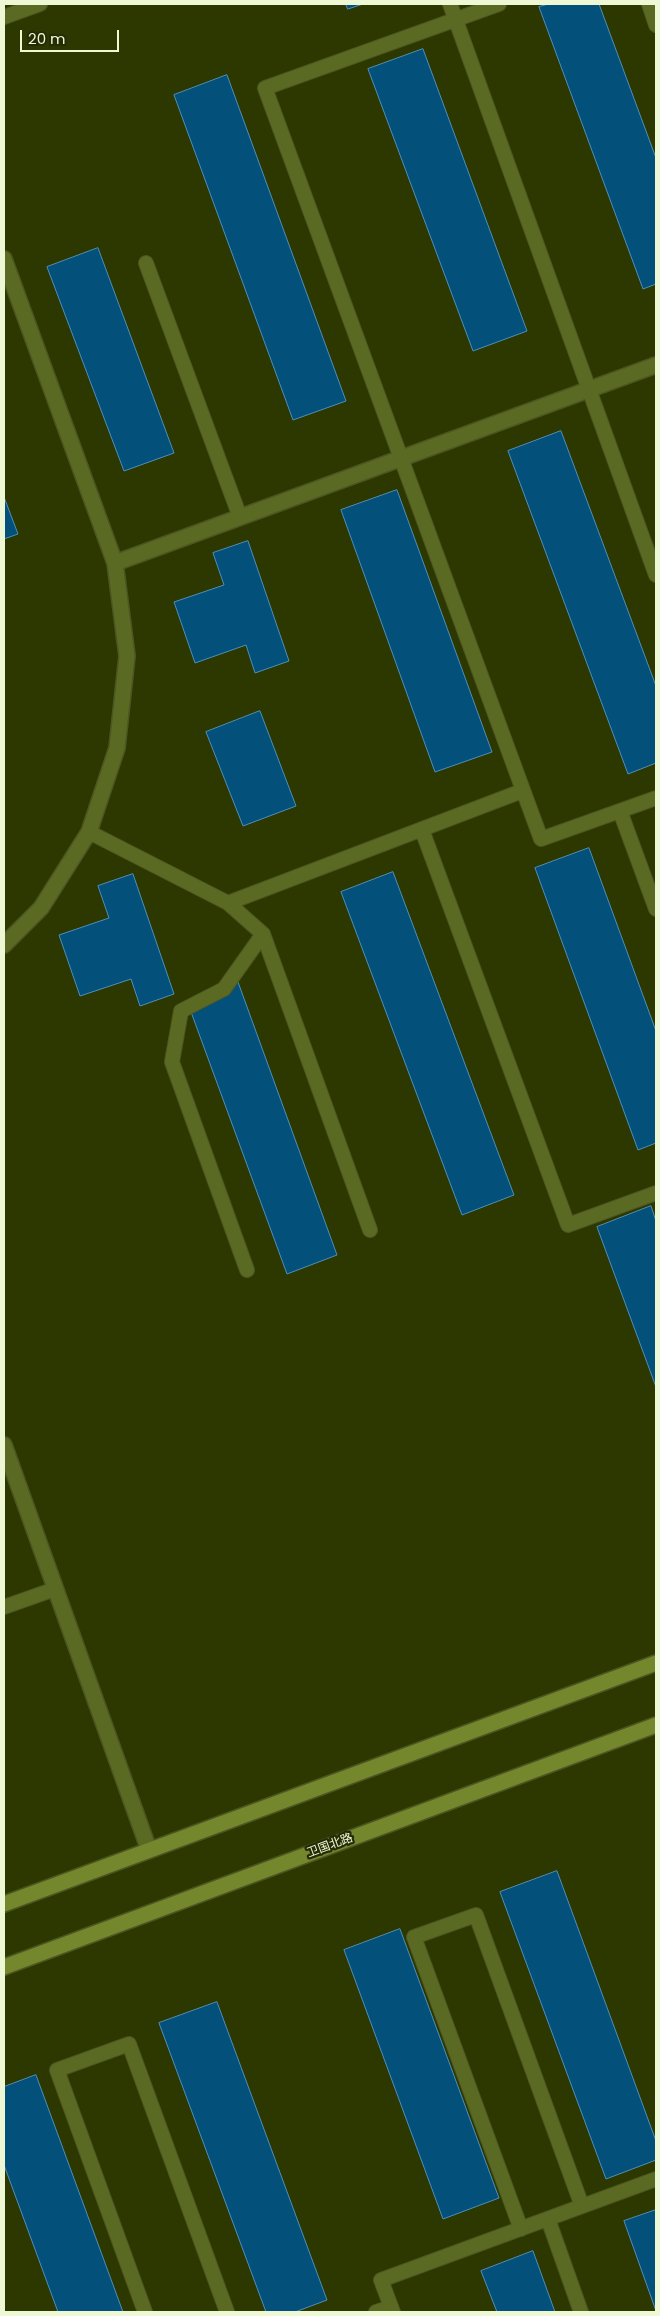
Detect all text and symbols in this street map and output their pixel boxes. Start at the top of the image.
scale bar [22,20,121,52]
text: 20 m [28,28,66,49]
street label: 卫国北路 [305,1831,355,1861]

